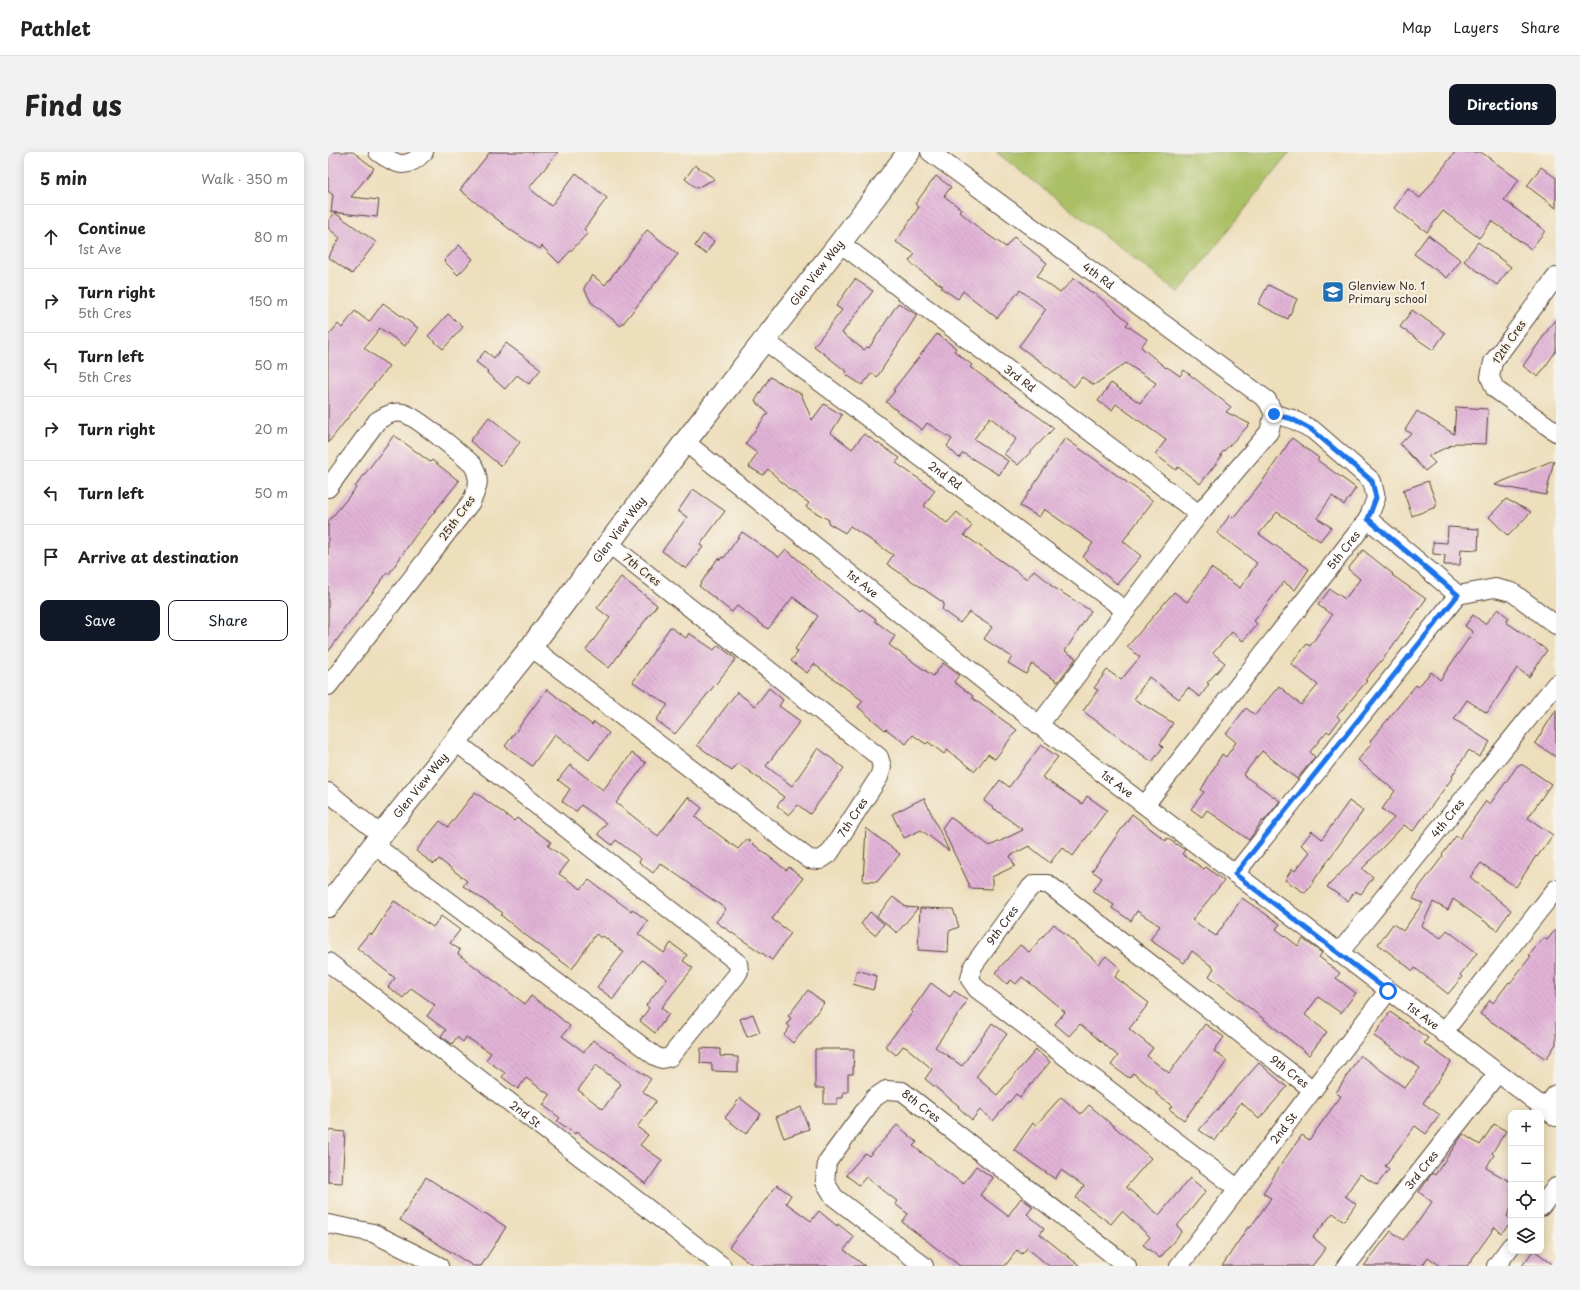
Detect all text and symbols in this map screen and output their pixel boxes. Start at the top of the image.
text: Pathlet [20,14,91,42]
text: Map [1402,17,1432,38]
text: Layers [1454,17,1499,38]
text: Share [1521,17,1560,38]
text: Find us [24,83,122,126]
button: Directions [1449,84,1556,125]
text: 5 min [40,165,87,191]
text: Walk · 350 m [201,169,288,188]
text: Continue [78,216,146,239]
icon: ahead [40,226,62,248]
text: 80 m [254,227,288,246]
street label: Glen View Way [785,236,848,309]
text: 1st Ave [78,239,121,258]
street label: 4th Rd [1079,258,1118,293]
place label: Glenview No. 1 Primary school [1348,277,1427,307]
school or university icon: Glenview No. 1 Primary school [1320,279,1346,305]
text: Turn right [78,280,155,303]
icon: right [40,290,62,312]
text: 150 m [249,291,288,310]
text: 5th Cres [78,303,131,322]
street label: 12th Cres [1488,316,1530,367]
text: Turn left [78,344,144,367]
icon: left [40,354,62,376]
text: 50 m [254,355,288,374]
street label: 3rd Rd [1000,360,1040,396]
text: 5th Cres [78,367,131,386]
route end [1265,405,1283,423]
text: Turn right [78,417,155,440]
icon: right [40,418,62,440]
text: 20 m [254,419,288,438]
street label: 2nd Rd [925,457,966,493]
text: Turn left [78,481,144,504]
icon: left [40,482,62,504]
text: 50 m [254,483,288,502]
street label: 25th Cres [434,492,479,544]
street label: Glen View Way [588,492,650,566]
street label: 5th Cres [1323,527,1364,573]
text: Arrive at destination [78,545,239,568]
icon: arrive [40,546,62,568]
street label: 7th Cres [620,549,665,590]
street label: 1st Ave [843,565,882,602]
button: Save [40,600,160,641]
button: Share [168,600,288,641]
street label: Glen View Way [389,749,452,822]
street label: 1st Ave [1097,766,1137,802]
street label: 7th Cres [833,794,871,840]
street label: 4th Cres [1426,795,1468,841]
street label: 9th Cres [982,902,1022,948]
route start [1379,982,1397,1000]
street label: 1st Ave [1403,998,1443,1034]
street label: 9th Cres [1267,1051,1313,1092]
street label: 8th Cres [898,1085,944,1126]
street label: 2nd St [506,1096,545,1132]
street label: 2nd St [1266,1108,1301,1147]
map controls [1508,1110,1544,1254]
button: + [1508,1110,1544,1146]
button: − [1508,1146,1544,1182]
street label: 3rd Cres [1400,1147,1442,1193]
button: locate [1508,1182,1544,1218]
button: layers [1508,1218,1544,1254]

